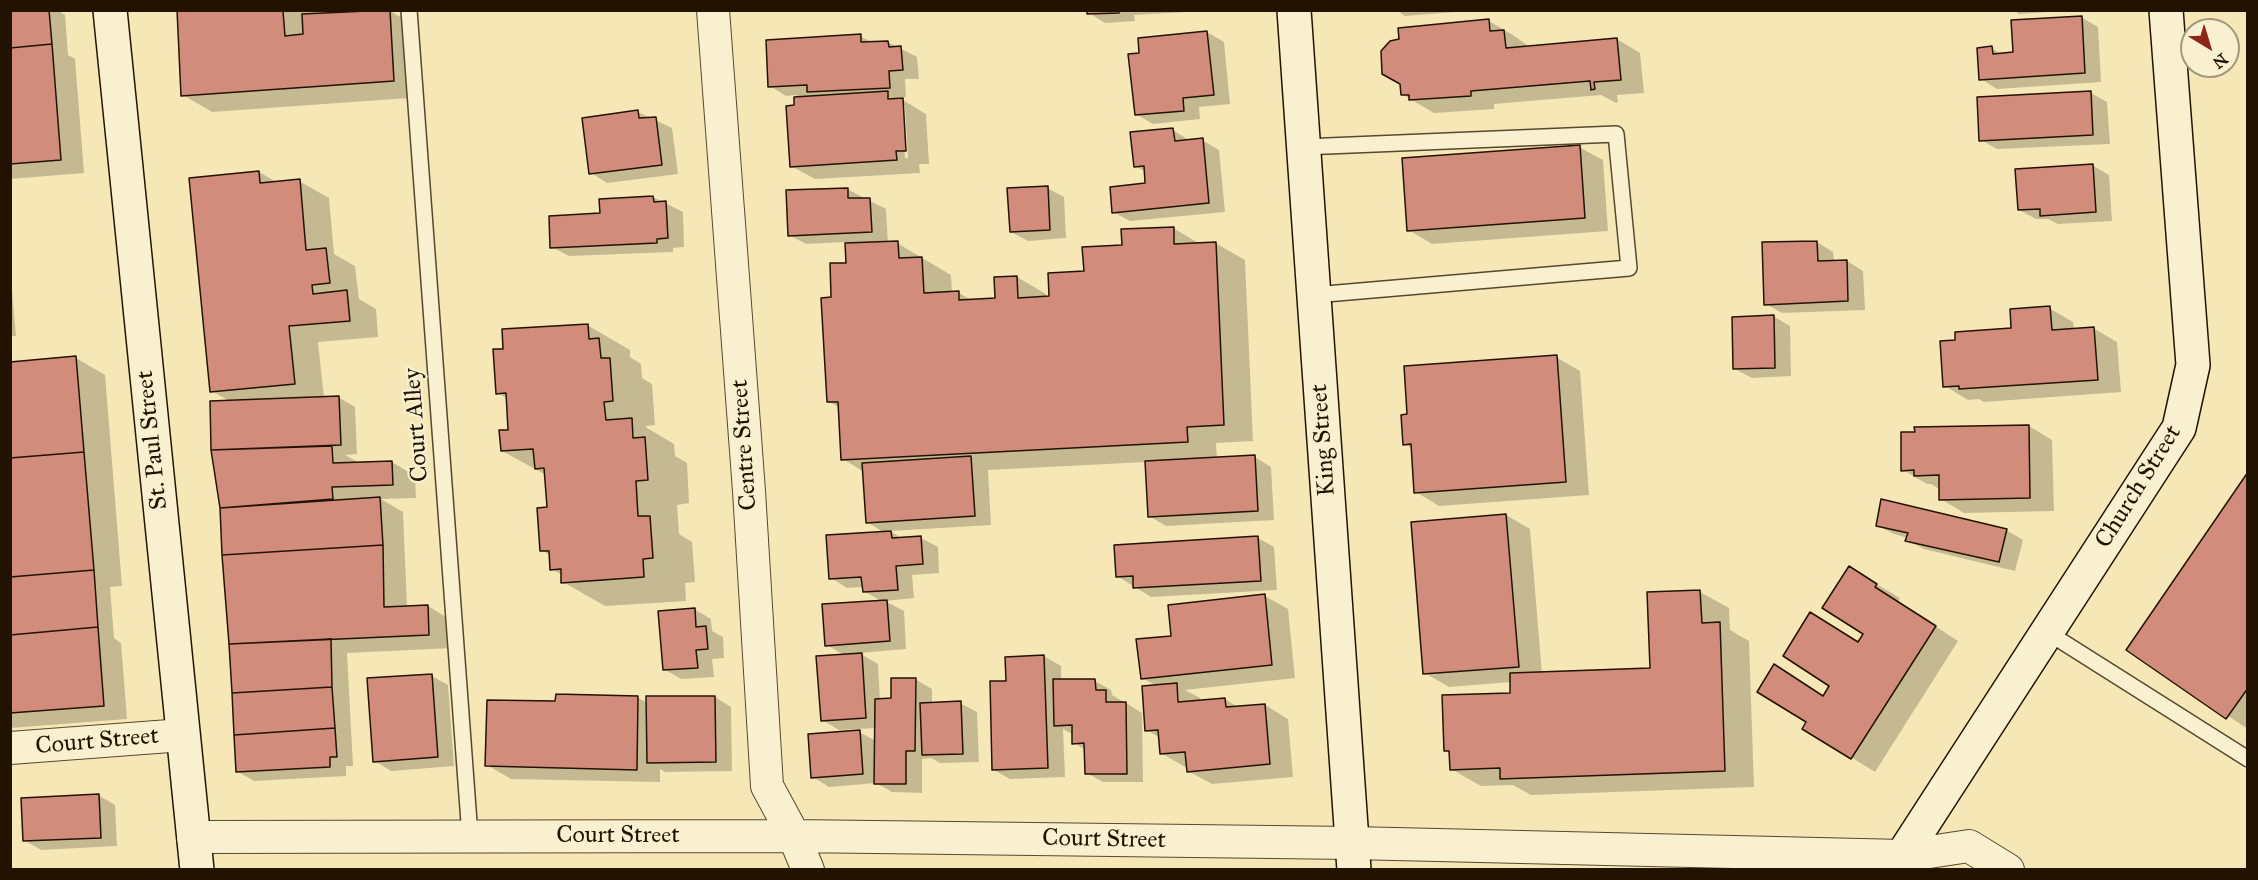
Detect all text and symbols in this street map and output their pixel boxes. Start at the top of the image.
north arrow [2180,18,2240,78]
text: N [2209,49,2231,73]
street label: Court Alley [399,367,435,483]
street label: St. Paul Street [131,369,175,511]
street label: Centre Street [726,378,764,512]
street label: King Street [1306,383,1342,497]
street label: Church Street [2090,420,2188,554]
street label: Court Street [34,722,160,762]
street label: Court Street [556,822,680,850]
street label: Court Street [1042,825,1166,855]

